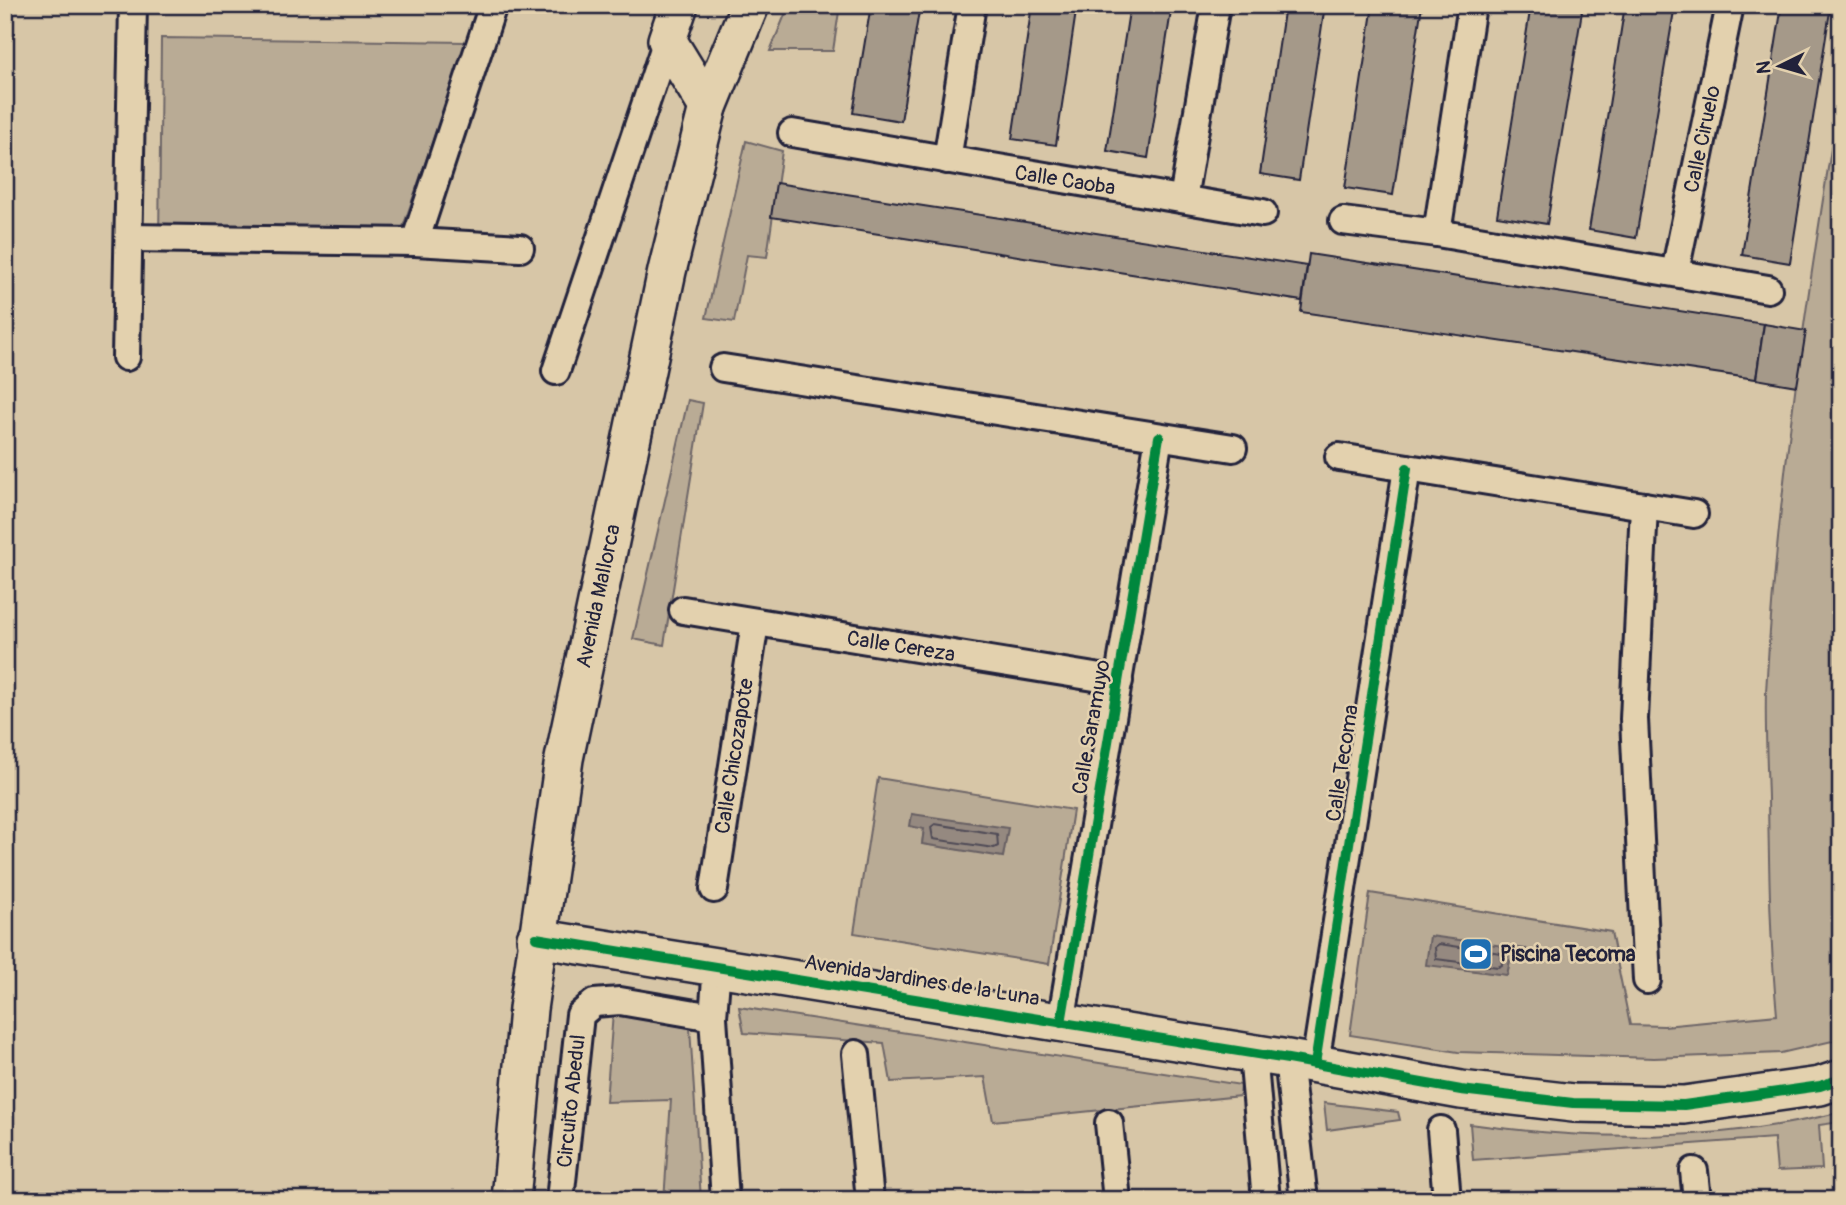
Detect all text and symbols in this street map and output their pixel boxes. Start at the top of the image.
north arrow [1744,32,1814,102]
text: N [1752,60,1777,75]
street label: Calle Ciruelo [1678,83,1727,195]
street label: Calle Caoba [1013,159,1117,202]
street label: Avenida Mallorca [570,522,627,670]
street label: Calle Cereza [845,625,957,668]
street label: Calle Saramuyo [1066,658,1117,797]
street label: Calle Chicozapote [709,676,760,836]
street label: Calle Tecoma [1320,703,1365,824]
sports icon: Piscina Tecoma [1457,935,1495,973]
place label: Piscina Tecoma [1500,941,1636,968]
street label: Avenida Jardines de la Luna [802,949,1041,1012]
street label: Circuito Abedul [551,1033,592,1169]

